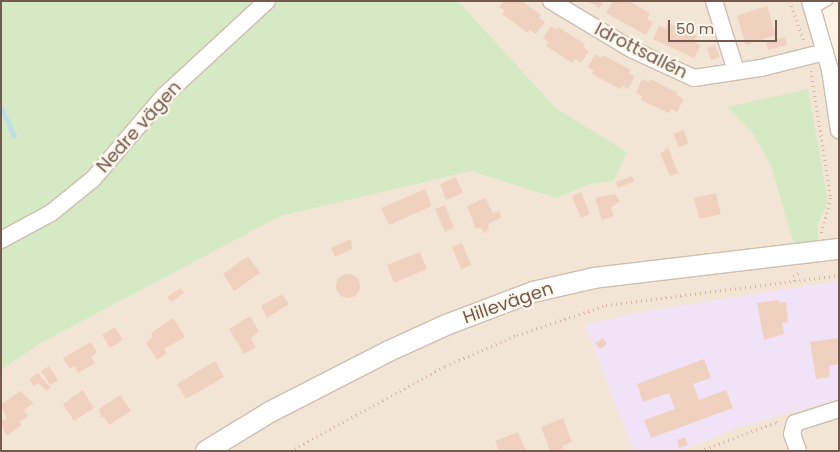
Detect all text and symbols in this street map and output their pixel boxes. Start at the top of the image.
scale bar [670,10,779,42]
street label: Idrottsallén [591,18,691,84]
text: 50 m [676,18,714,39]
street label: Nedre vägen [92,77,186,177]
street label: Hillevägen [460,277,556,329]

